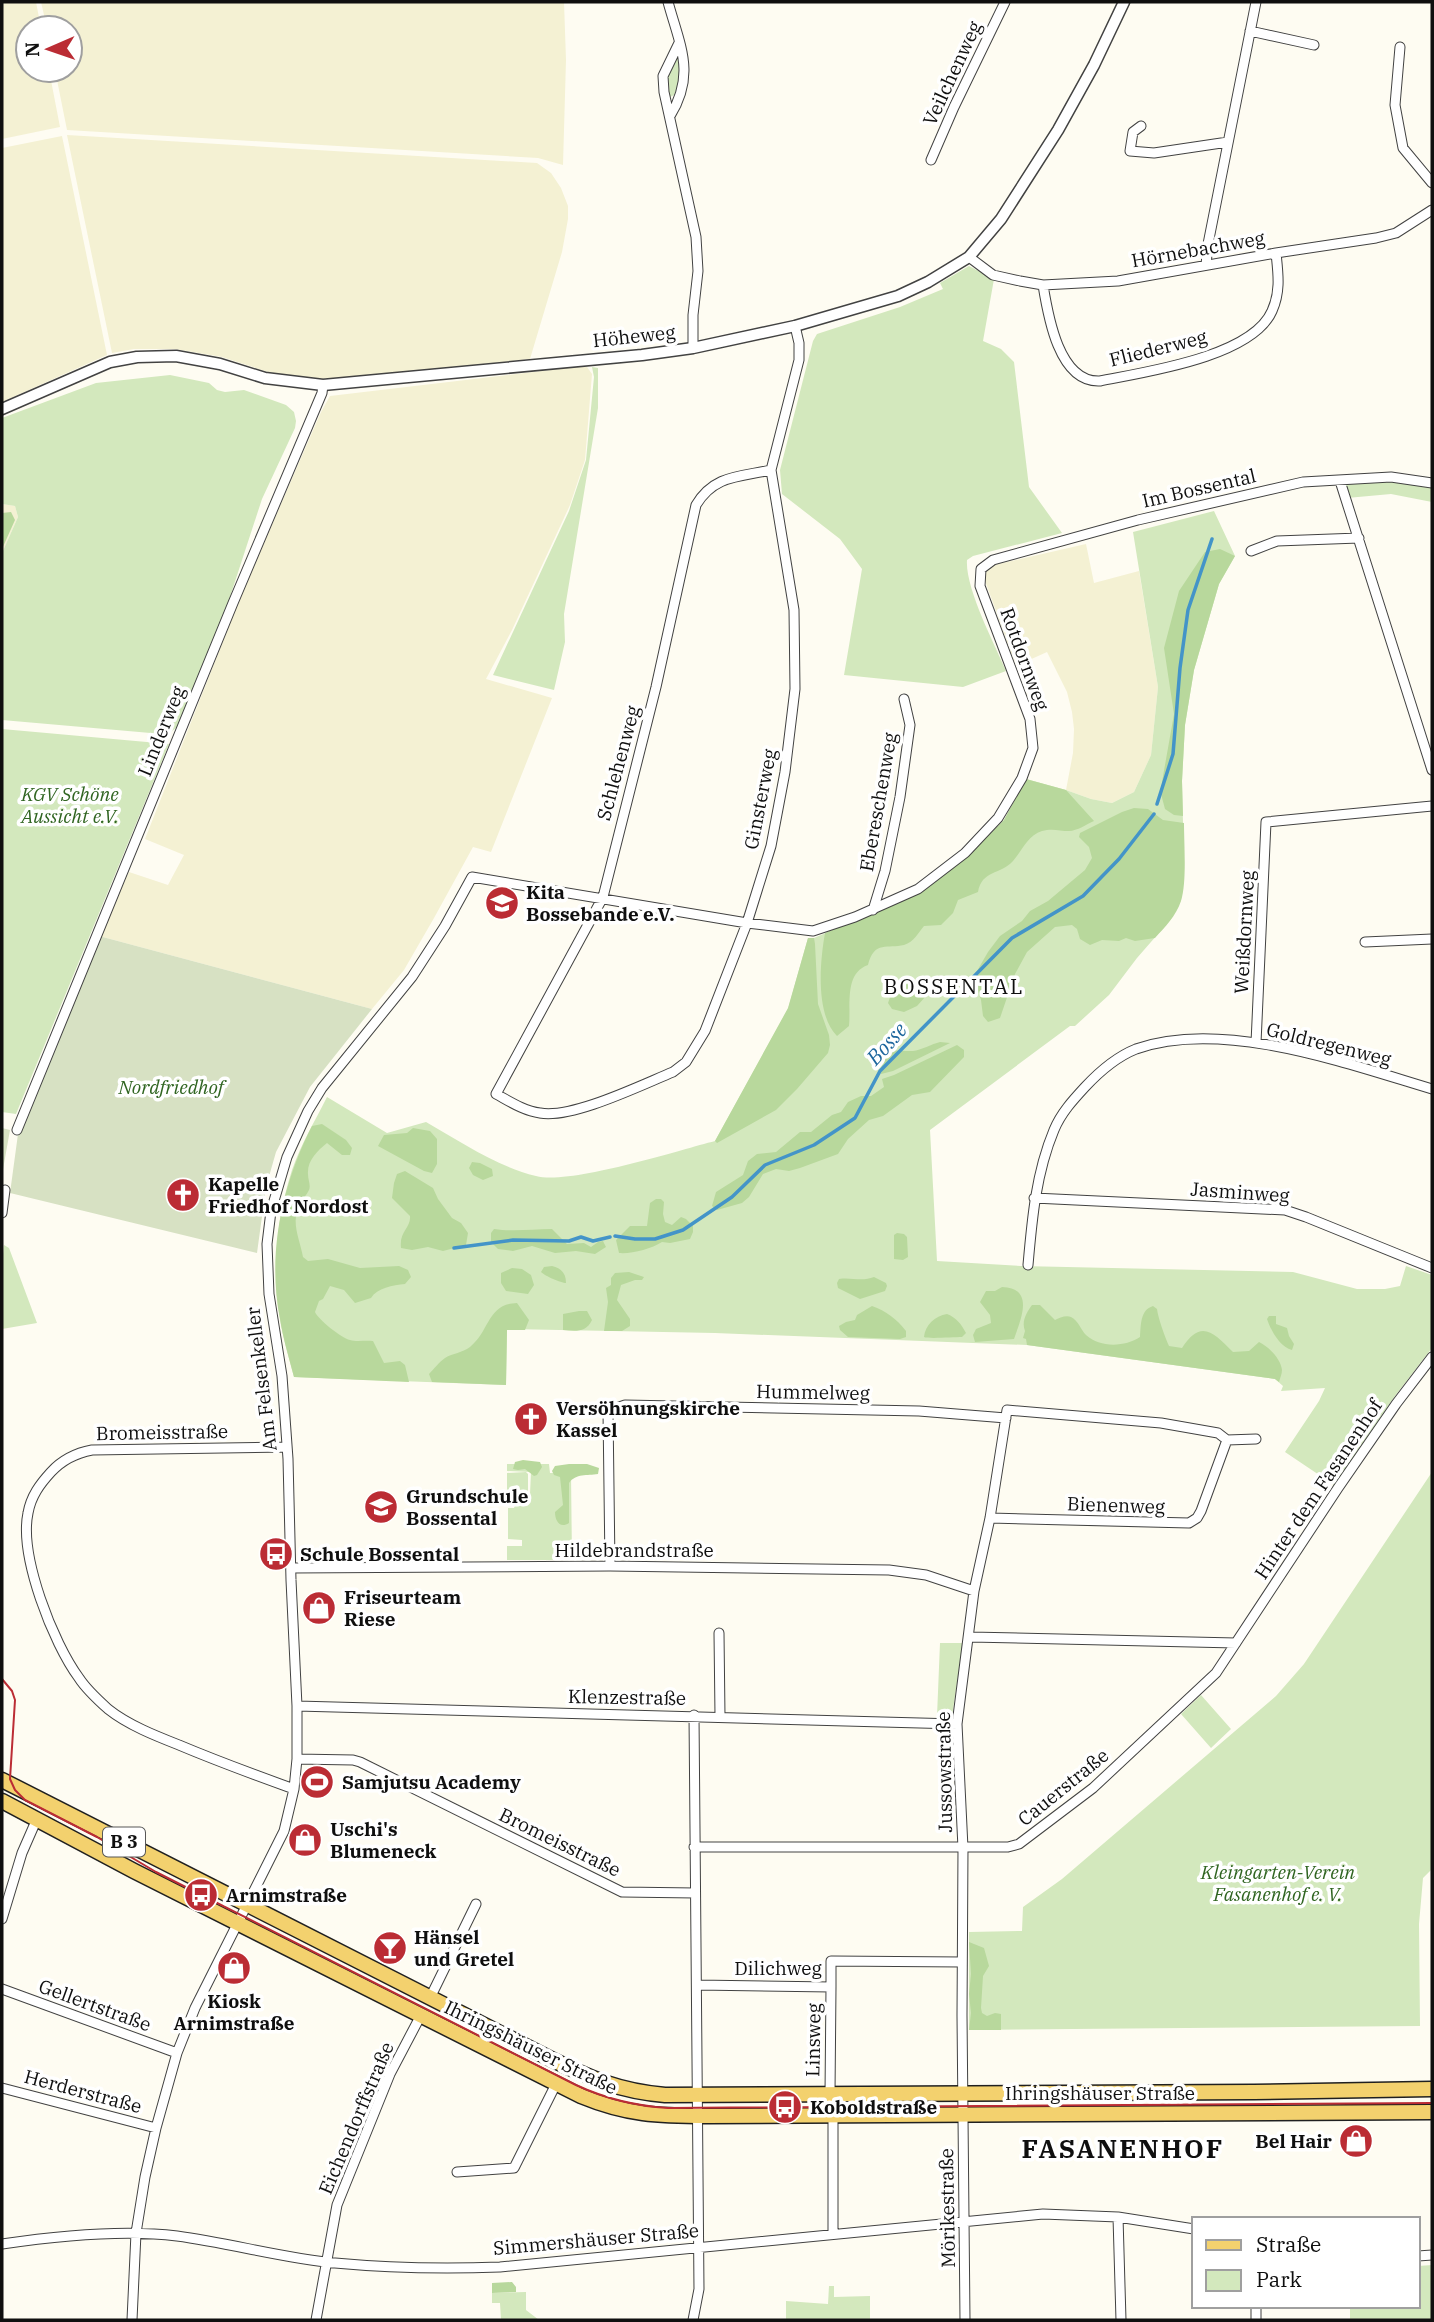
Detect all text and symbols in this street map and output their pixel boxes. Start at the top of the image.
north arrow [14,14,84,84]
street label: Veilchenweg [917,16,987,129]
text: N [20,42,44,58]
street label: Hörnebachweg [1129,225,1267,273]
street label: Höheweg [592,320,677,352]
street label: Fliederweg [1107,324,1210,372]
street label: Im Bossental [1140,463,1259,513]
street label: Rotdornweg [995,604,1055,714]
street label: Linderweg [132,682,190,780]
street label: Schlehenweg [591,702,645,823]
street label: Ebereschenweg [854,730,902,873]
street label: Ginsterweg [738,746,782,851]
park label: KGV Schöne Aussicht e.V. [19,782,119,828]
street label: Weißdornweg [1229,869,1259,994]
place label: Kita Bossebande e.V. [526,880,675,926]
school or university icon: Kita Bossebande e.V. [483,884,521,922]
district label: BOSSENTAL [884,972,1024,1000]
water label: Bosse [859,1016,913,1071]
street label: Goldregenweg [1264,1017,1395,1071]
park label: Nordfriedhof [117,1075,227,1099]
place label: Kapelle Friedhof Nordost [208,1172,368,1218]
church icon: Kapelle Friedhof Nordost [164,1176,202,1214]
street label: Jasminweg [1190,1177,1291,1207]
street label: Am Felsenkeller [240,1305,282,1453]
street label: Hummelweg [756,1379,871,1405]
street label: Hinter dem Fasanenhof [1249,1393,1388,1583]
place label: Versöhnungskirche Kassel [556,1396,740,1442]
church icon: Versöhnungskirche Kassel [512,1400,550,1438]
street label: Bromeisstraße [96,1419,228,1445]
place label: Grundschule Bossental [406,1484,529,1530]
school or university icon: Grundschule Bossental [362,1488,400,1526]
street label: Bienenweg [1066,1491,1166,1519]
bus stop icon: Schule Bossental [257,1535,295,1573]
street label: Hildebrandstraße [554,1538,714,1562]
place label: Schule Bossental [300,1542,459,1566]
place label: Friseurteam Riese [344,1585,461,1631]
shop icon: Friseurteam Riese [300,1589,338,1627]
street label: Klenzestraße [568,1684,686,1710]
street label: Jussowstraße [931,1711,957,1833]
street label: Cauerstraße [1013,1743,1113,1831]
sports icon: Samjutsu Academy [298,1763,336,1801]
place label: Samjutsu Academy [342,1770,521,1794]
street label: Bromeisstraße [495,1802,625,1882]
place label: Uschi's Blumeneck [330,1817,437,1863]
shop icon: Uschi's Blumeneck [286,1821,324,1859]
road number: B 3 [103,1828,145,1856]
park label: Kleingarten-Verein Fasanenhof e. V. [1200,1860,1355,1906]
bus stop icon: Arnimstraße [182,1876,220,1914]
place label: Arnimstraße [226,1883,347,1907]
place label: Hänsel und Gretel [414,1925,514,1971]
bar icon: Hänsel und Gretel [371,1929,409,1967]
shop icon: Kiosk Arnimstraße [215,1949,253,1987]
street label: Dilichweg [734,1956,823,1980]
street label: Gellertstraße [36,1974,154,2036]
place label: Kiosk Arnimstraße [173,1989,295,2035]
street label: Ihringshäuser Straße [440,1995,622,2099]
street label: Linsweg [800,2002,826,2077]
street label: Eichendorffstraße [313,2038,399,2198]
street label: Herderstraße [22,2064,144,2118]
street label: Ihringshäuser Straße [1005,2081,1195,2105]
bus stop icon: Koboldstraße [766,2088,804,2126]
place label: Koboldstraße [810,2095,938,2119]
shop icon: Bel Hair [1337,2122,1375,2160]
place label: Bel Hair [1255,2129,1333,2153]
district label: FASANENHOF [1022,2131,1224,2165]
street label: Mörikestraße [934,2148,960,2268]
legend [1192,2217,1420,2308]
street label: Simmershäuser Straße [492,2218,700,2260]
text: Straße [1256,2230,1321,2258]
text: Park [1256,2265,1303,2293]

